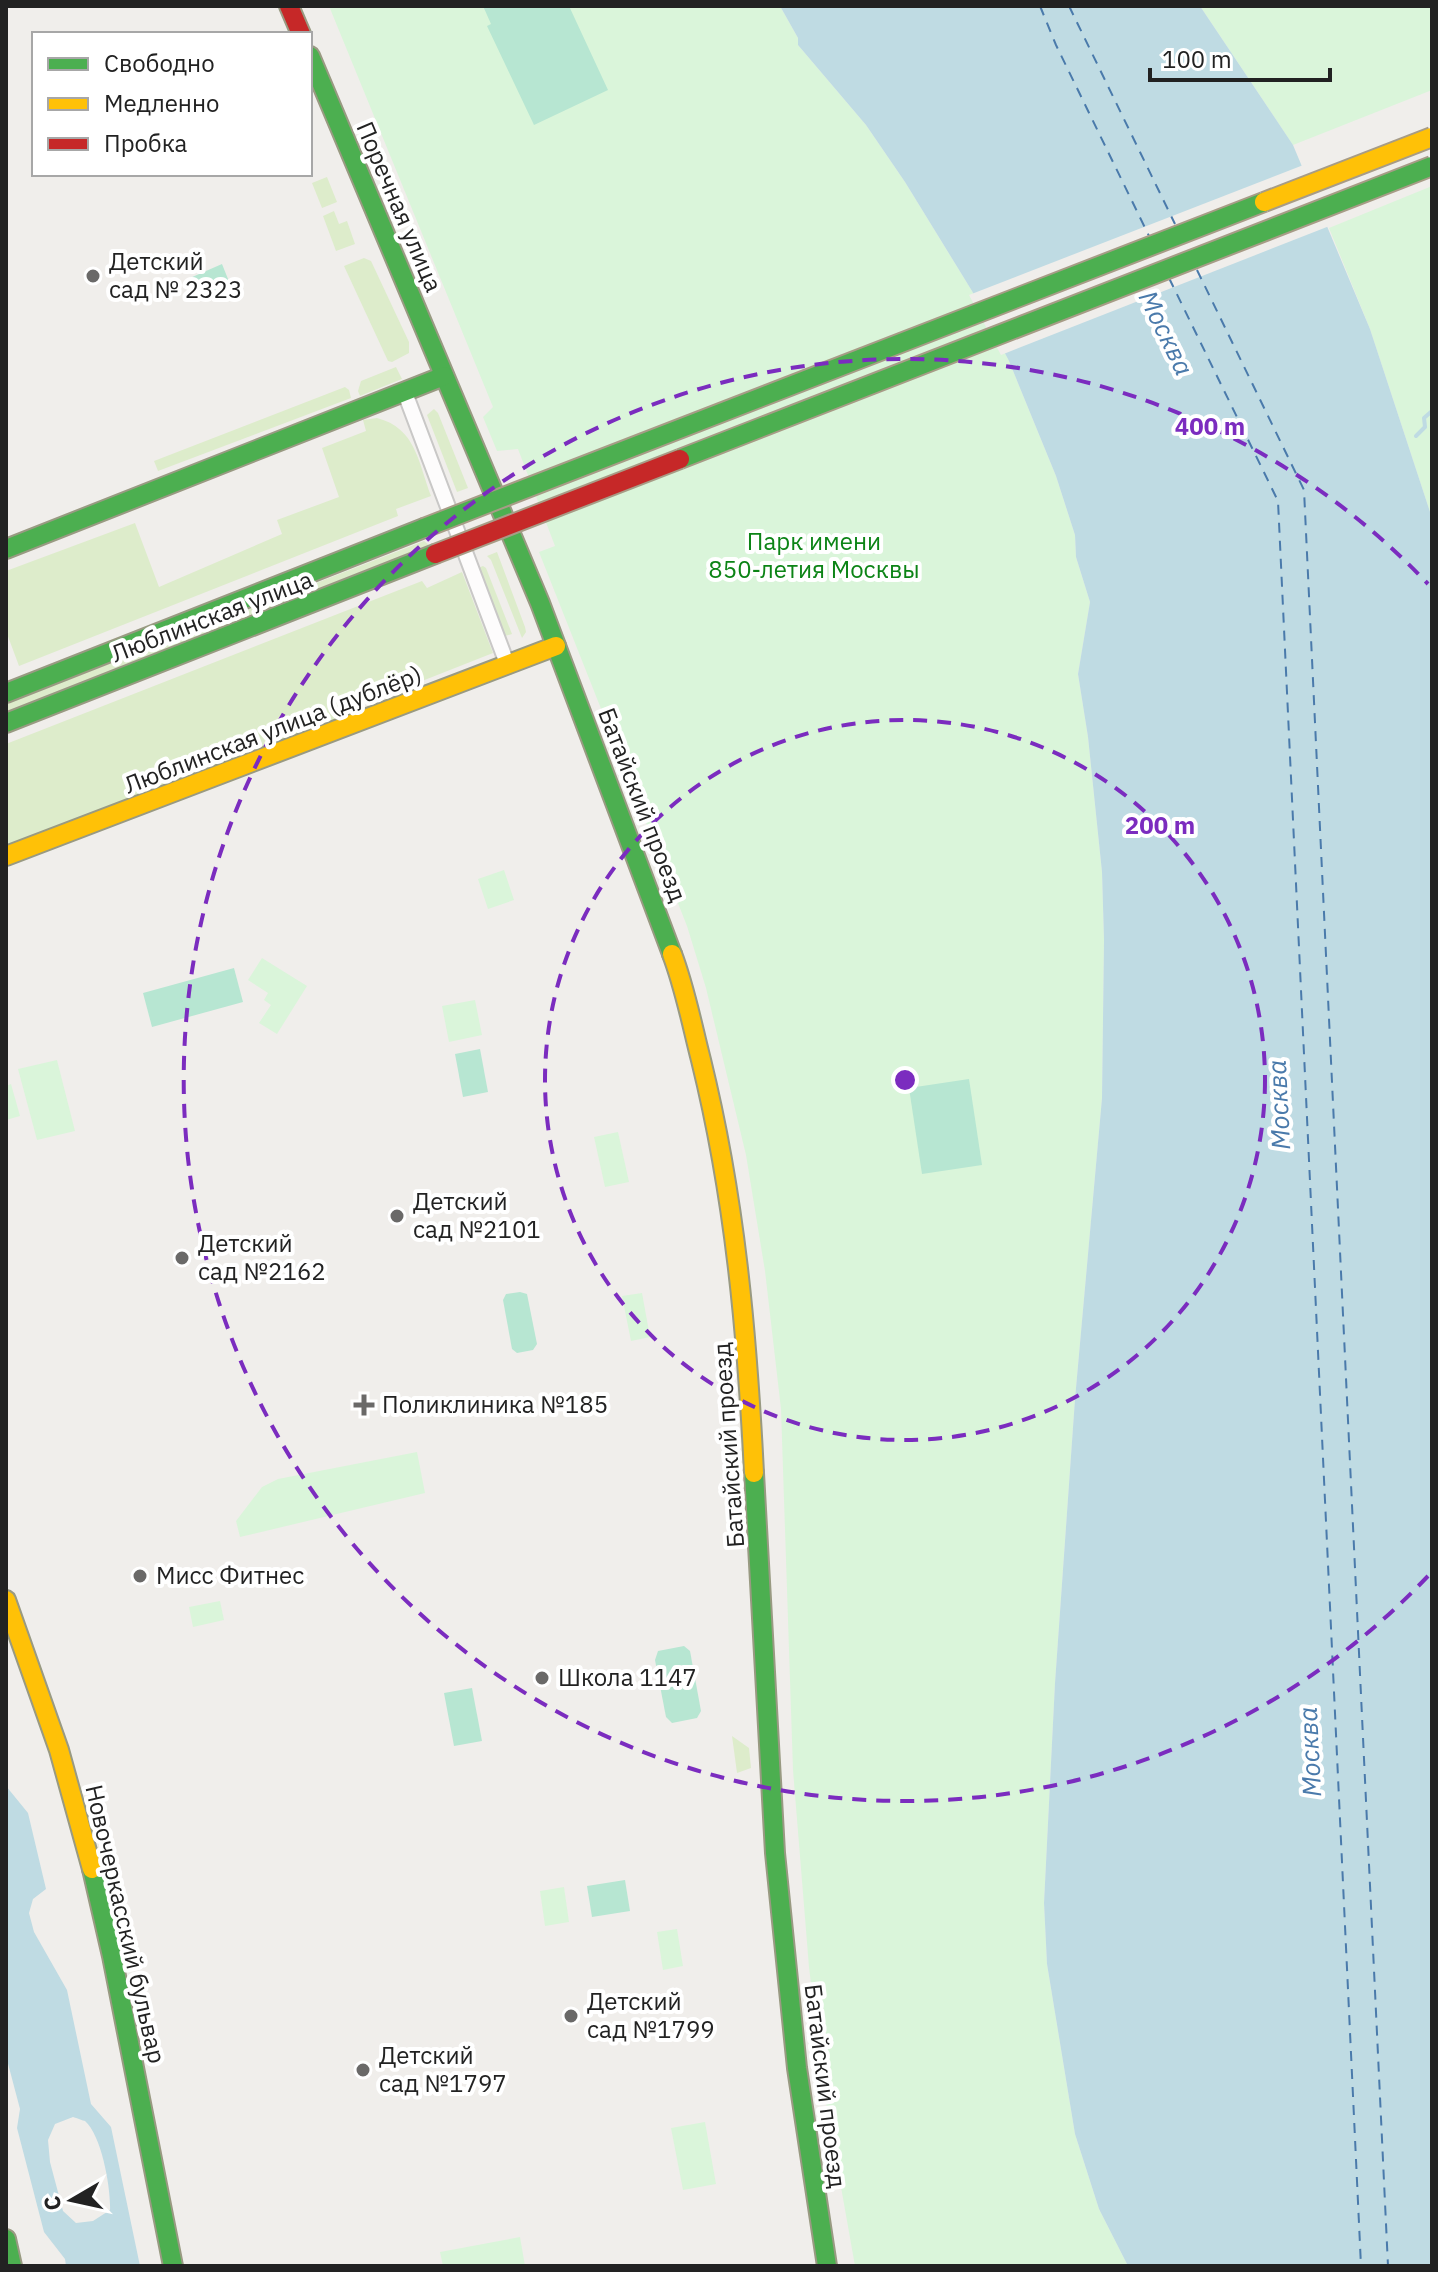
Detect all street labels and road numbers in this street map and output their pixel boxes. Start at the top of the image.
street label: Поречная улица [350,117,450,297]
street label: Люблинская улица [106,563,317,669]
street label: Люблинская улица (дублёр) [119,657,426,801]
street label: Батайский проезд [591,703,695,906]
street label: Батайский проезд [705,1342,751,1549]
street label: Новочеркасский бульвар [78,1781,174,2066]
street label: Батайский проезд [798,1982,854,2190]

